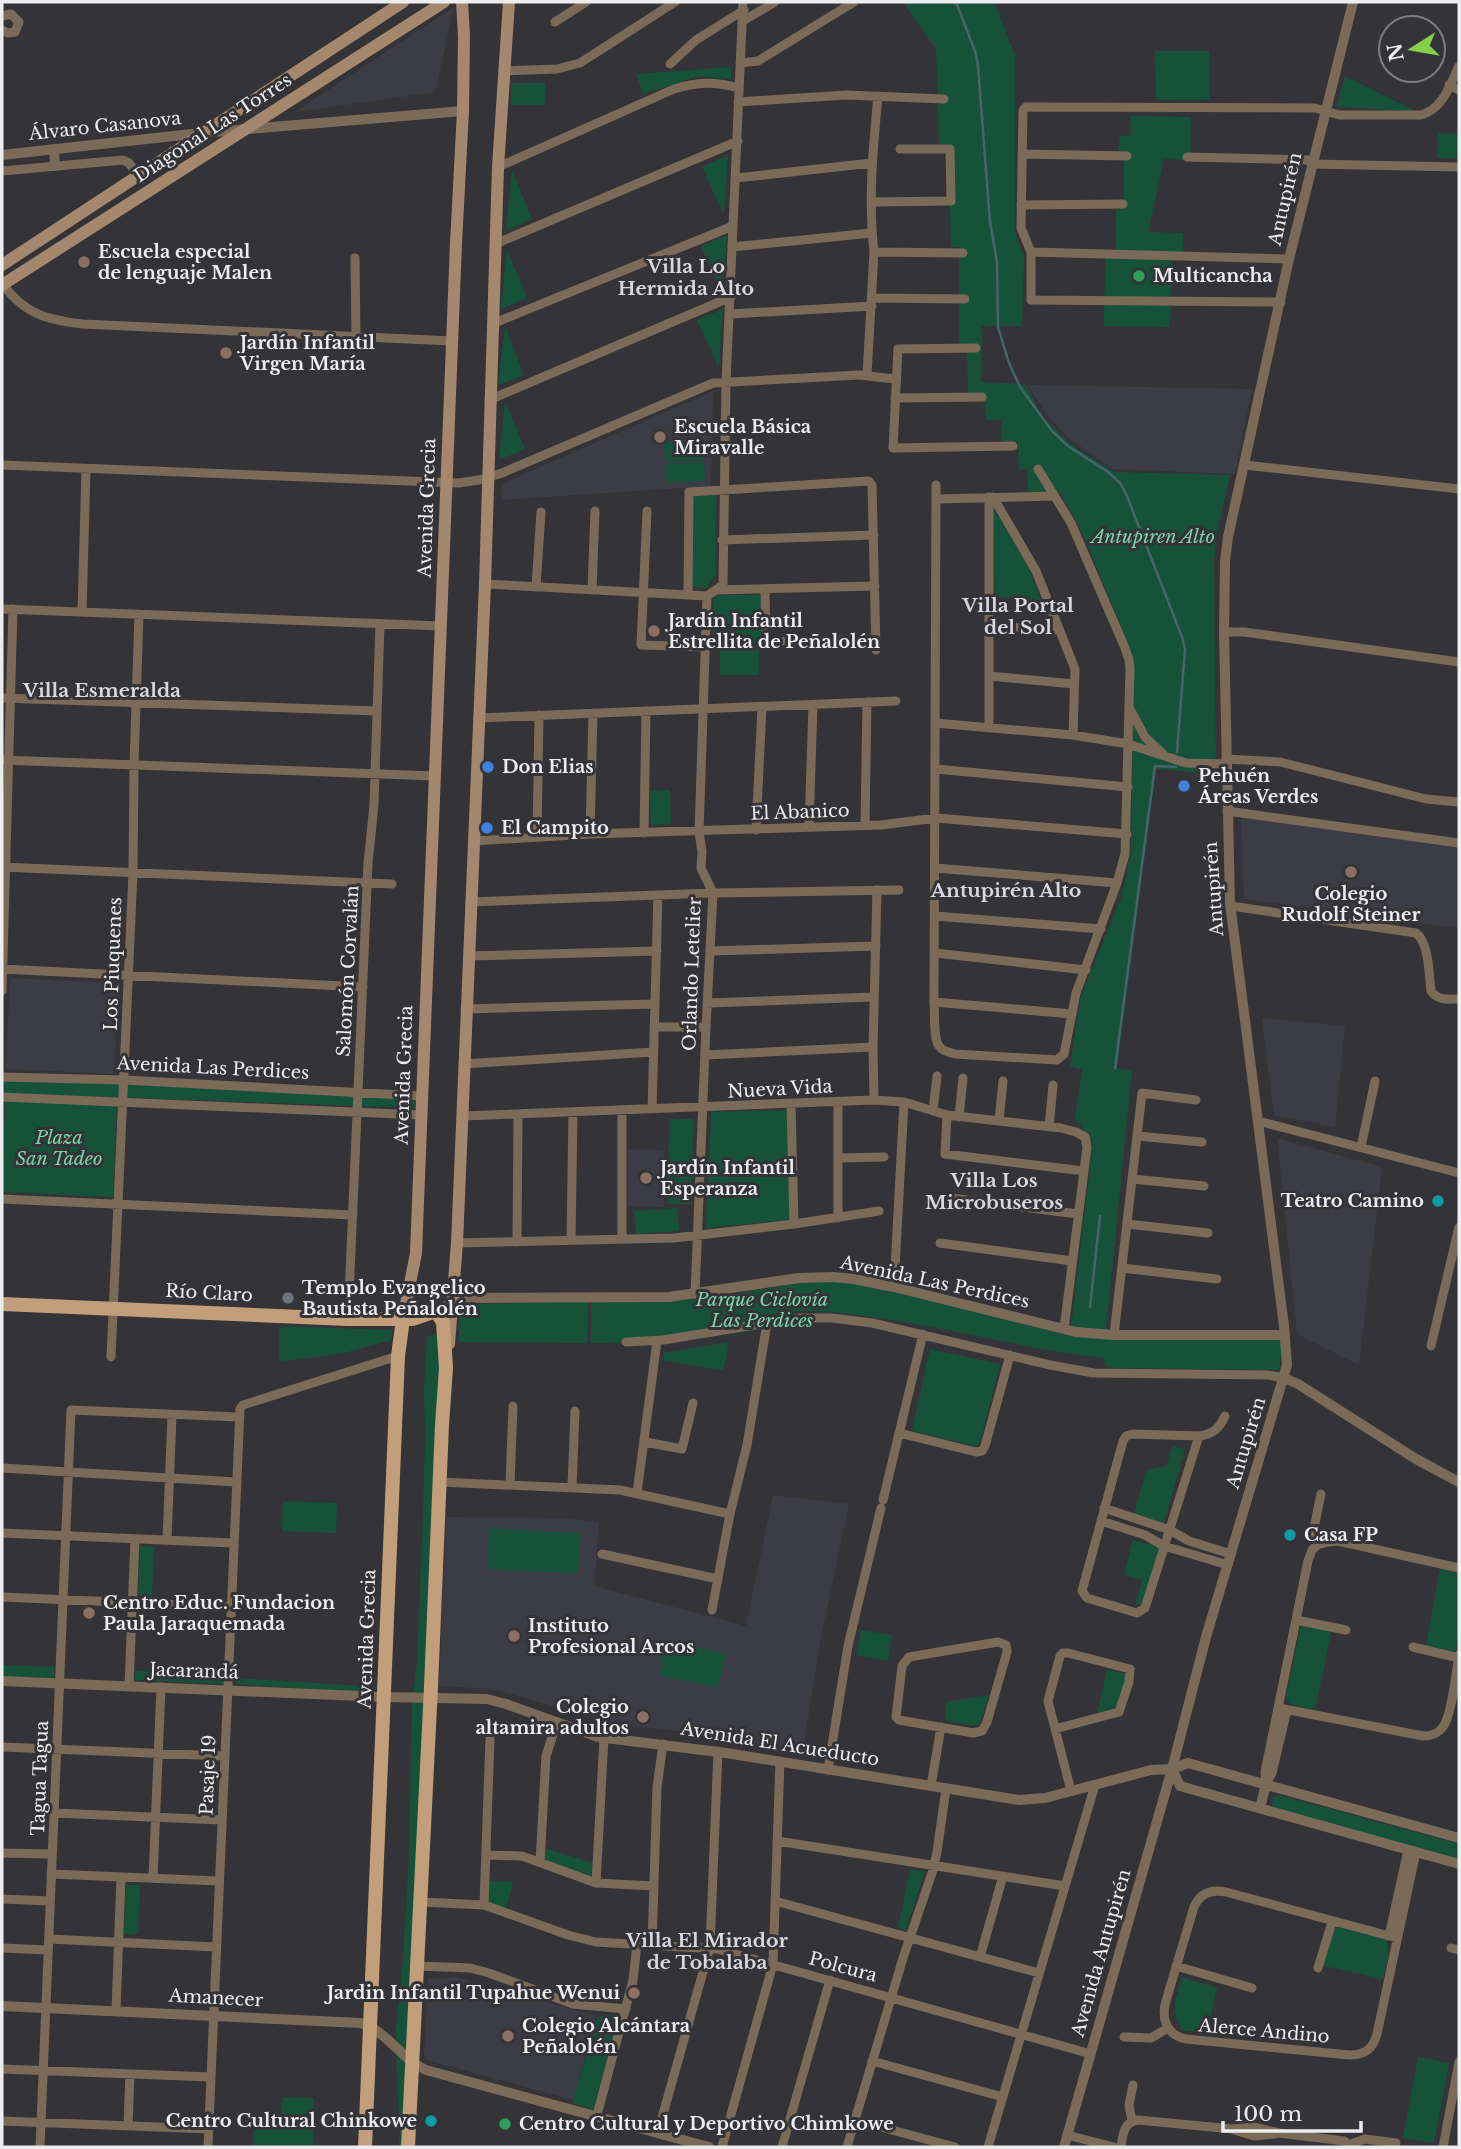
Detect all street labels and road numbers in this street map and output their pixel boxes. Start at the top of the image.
street label: Diagonal Las Torres [130,69,296,187]
street label: Álvaro Casanova [27,106,182,145]
street label: Antupirén [1263,150,1306,249]
street label: Avenida Grecia [414,438,440,579]
street label: El Abanico [750,799,850,825]
street label: Antupirén [1200,841,1228,938]
street label: Salomón Corvalán [333,885,363,1057]
street label: Orlando Letelier [678,896,706,1052]
street label: Los Piuquenes [100,897,126,1031]
street label: Avenida Grecia [391,1005,417,1146]
street label: Avenida Las Perdices [115,1052,310,1084]
street label: Nueva Vida [727,1075,833,1103]
street label: Avenida Las Perdices [837,1251,1032,1313]
street label: Río Claro [165,1280,253,1306]
street label: Antupirén [1221,1395,1270,1492]
street label: Avenida Grecia [354,1569,380,1710]
street label: Jacarandá [147,1658,239,1684]
street label: Avenida El Acueducto [678,1717,881,1771]
street label: Tagua Tagua [27,1720,53,1836]
street label: Pasaje 19 [196,1734,220,1816]
street label: Avenida Antupirén [1066,1867,1135,2040]
street label: Polcura [806,1947,880,1987]
street label: Amanecer [167,1984,264,2011]
street label: Alerce Andino [1196,2014,1331,2048]

